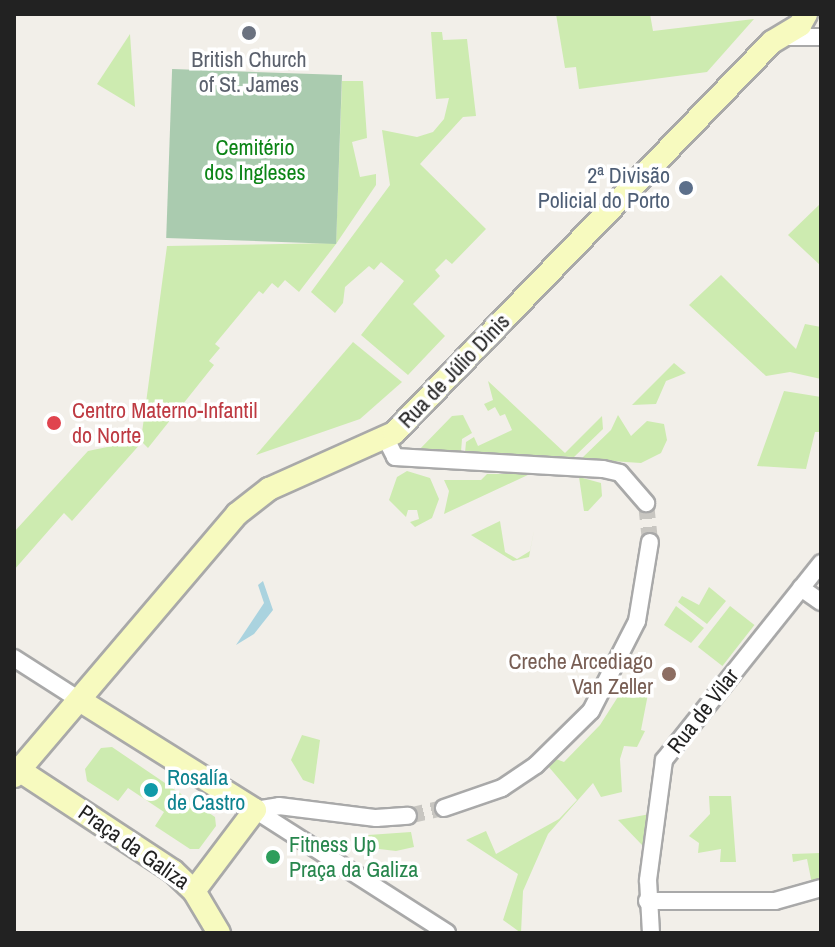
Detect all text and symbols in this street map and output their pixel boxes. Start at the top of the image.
marker: British Church of St. James [240,24,258,42]
place label: British Church of St. James [191,46,307,98]
park label: Cemitério dos Ingleses [204,134,306,186]
place label: 2ª Divisão Policial do Porto [538,162,670,214]
marker: 2ª Divisão Policial do Porto [677,179,695,197]
street label: Rua de Júlio Dinis [393,308,515,434]
place label: Centro Materno-Infantil do Norte [72,397,258,448]
marker: Centro Materno-Infantil do Norte [43,412,65,434]
place label: Creche Arcediago Van Zeller [508,648,653,700]
street label: Rua de Vilar [662,663,744,759]
marker: Creche Arcediago Van Zeller [660,665,678,683]
place label: Rosalía de Castro [167,764,245,816]
marker: Rosalía de Castro [142,781,160,799]
street label: Praça da Galiza [73,799,195,895]
place label: Fitness Up Praça da Galiza [289,831,418,882]
marker: Fitness Up Praça da Galiza [264,848,282,866]

